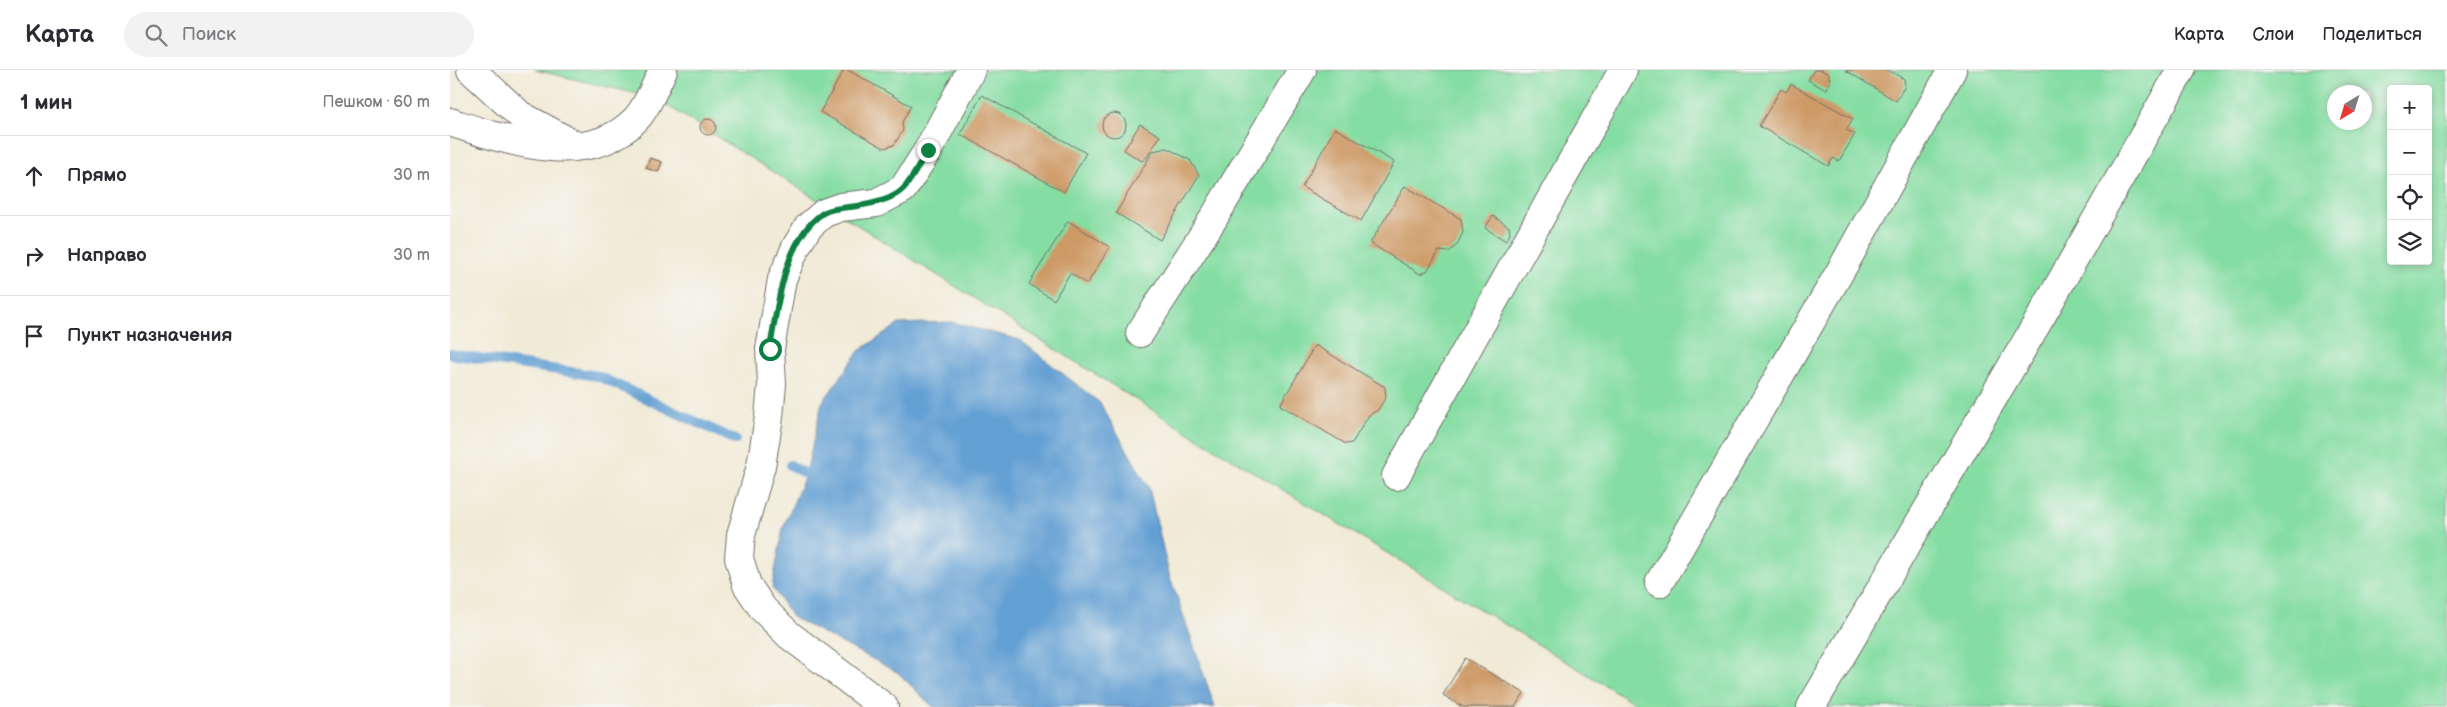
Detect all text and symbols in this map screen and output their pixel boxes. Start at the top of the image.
search box [124,12,474,57]
text: Карта [25,20,94,49]
icon: search [142,21,170,49]
text: Поиск [182,23,236,46]
text: Карта [2174,24,2224,45]
text: Слои [2252,24,2294,45]
text: Поделиться [2322,24,2422,45]
north arrow [2327,85,2372,130]
map controls [2387,85,2432,265]
button: + [2387,85,2432,130]
text: 1 мин [20,90,72,115]
text: Пешком · 60 m [322,93,430,112]
button: − [2387,130,2432,175]
route end [917,139,940,162]
icon: ahead [20,162,48,190]
text: Прямо [67,164,127,187]
text: 30 m [393,166,430,185]
button: locate [2387,175,2432,220]
button: layers [2387,220,2432,265]
icon: right [20,242,48,270]
text: Направо [67,244,147,267]
text: 30 m [393,246,430,265]
icon: arrive [20,322,48,350]
text: Пункт назначения [67,324,232,347]
route start [759,338,782,361]

